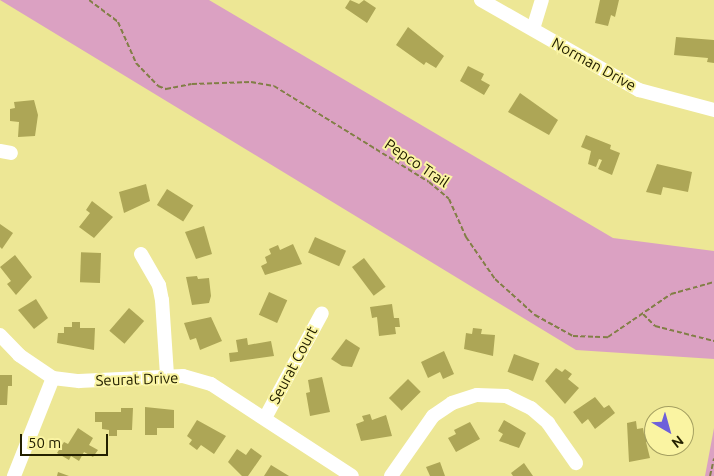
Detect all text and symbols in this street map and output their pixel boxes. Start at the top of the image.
street label: Norman Drive [549,34,639,94]
street label: Pepco Trail [381,135,453,191]
street label: Seurat Court [265,323,321,407]
street label: Seurat Drive [95,369,179,389]
north arrow [644,406,694,456]
scale bar [22,424,110,456]
text: N [669,433,687,452]
text: 50 m [28,434,61,451]

